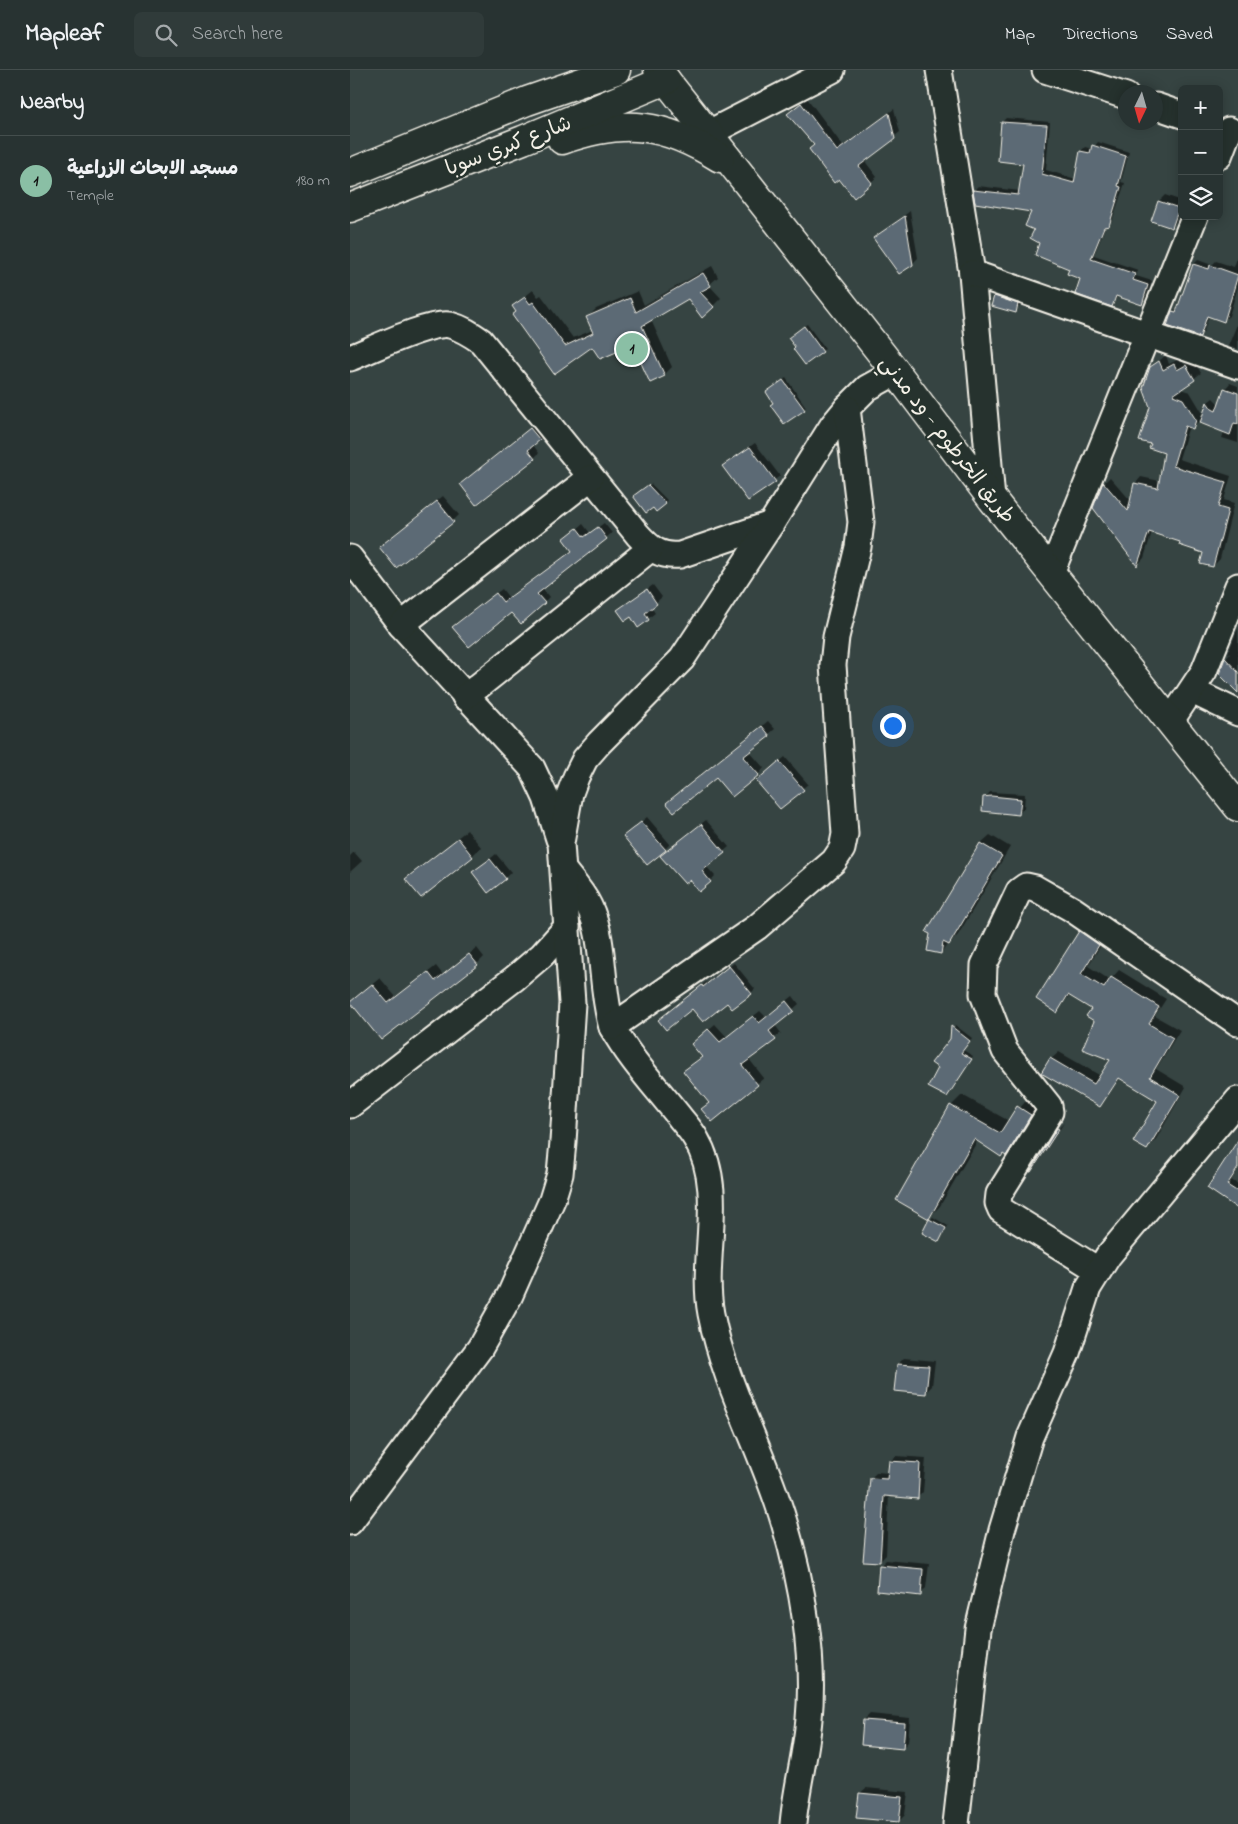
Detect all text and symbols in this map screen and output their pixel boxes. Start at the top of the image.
search box [134,12,484,57]
text: Mapleaf [25,17,104,52]
icon: search [152,21,180,49]
text: Search here [192,21,283,48]
text: Map [1005,22,1035,48]
text: Directions [1063,22,1138,48]
text: Saved [1166,22,1213,48]
north arrow [1118,85,1163,130]
map controls [1178,85,1223,220]
button: + [1178,85,1223,130]
text: Nearby [20,88,84,118]
street label: شارع كبري سوبا [441,109,576,185]
button: − [1178,130,1223,175]
text: مسجد الابحاث الزراعية [67,156,238,183]
text: 1 [33,169,39,193]
text: 180 m [296,169,330,193]
button: layers [1178,175,1223,220]
text: Temple [67,184,114,208]
pin: 1 [616,330,648,368]
street label: طريق الخرطوم - ود مدني [870,350,1022,532]
your location [880,713,906,739]

